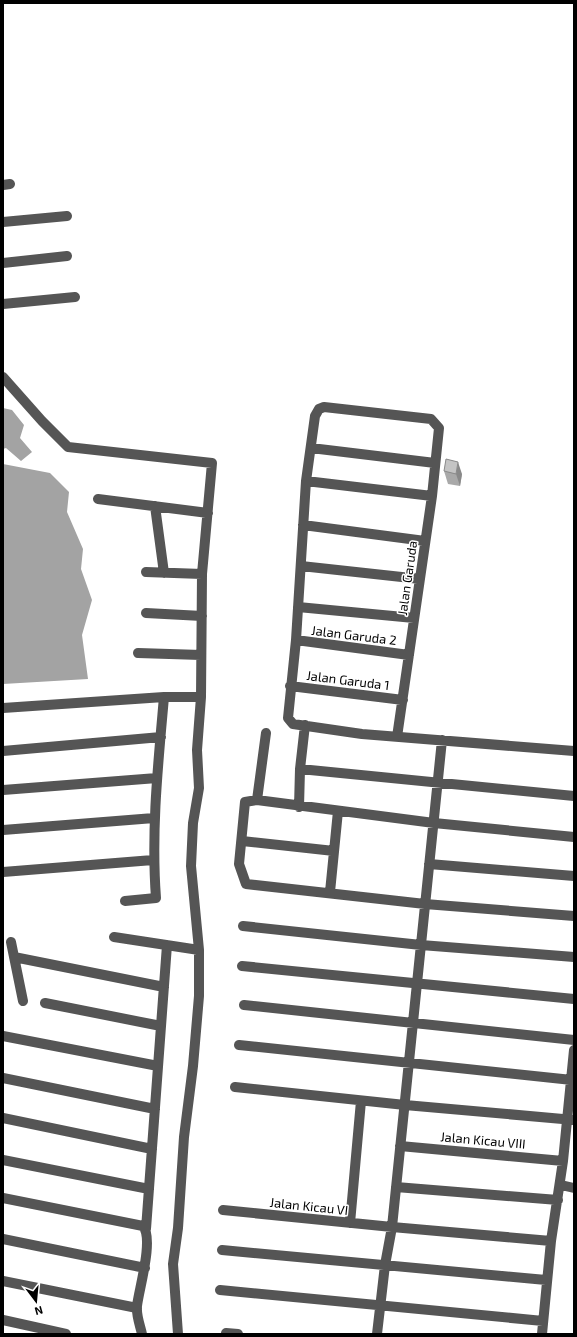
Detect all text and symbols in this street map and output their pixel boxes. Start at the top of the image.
street label: Jalan Garuda [394,539,420,617]
street label: Jalan Garuda 2 [310,622,398,648]
street label: Jalan Garuda 1 [306,667,390,693]
street label: Jalan Kicau VIII [440,1128,526,1152]
street label: Jalan Kicau VI [269,1194,349,1218]
north arrow [16,1281,56,1321]
text: N [33,1304,45,1318]

